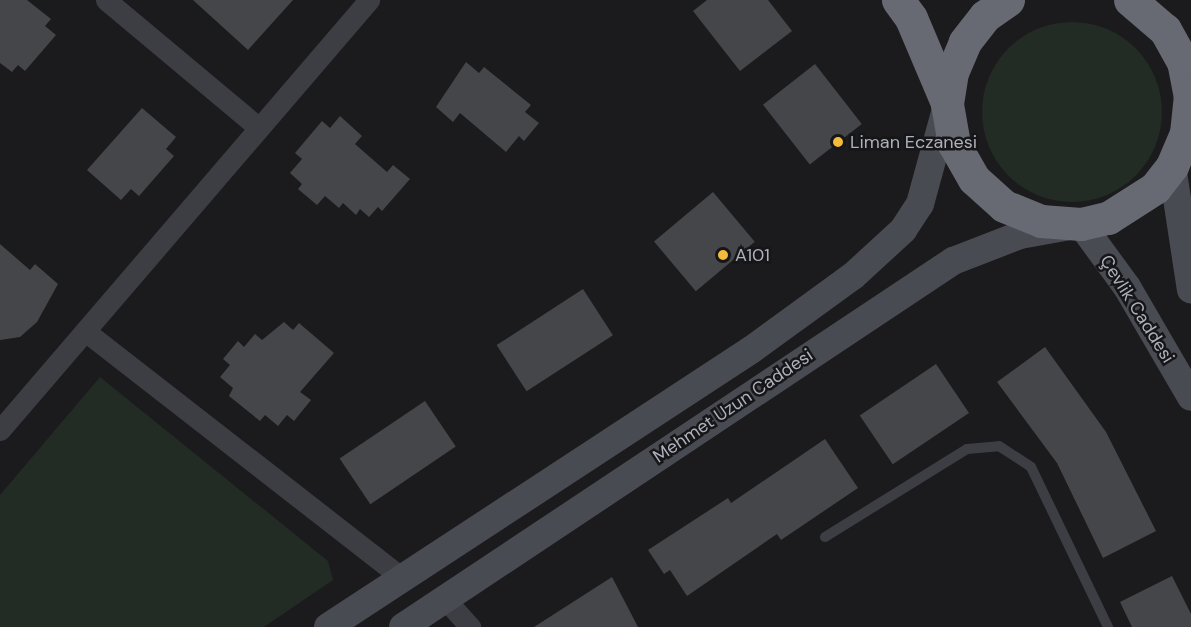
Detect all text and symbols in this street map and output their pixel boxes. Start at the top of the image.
place label: Liman Eczanesi [850,131,977,153]
marker: Liman Eczanesi [831,135,845,149]
place label: A101 [735,244,770,266]
marker: A101 [716,248,730,262]
street label: Çevlik Caddesi [1095,251,1179,367]
street label: Mehmet Uzun Caddesi [649,345,817,467]

